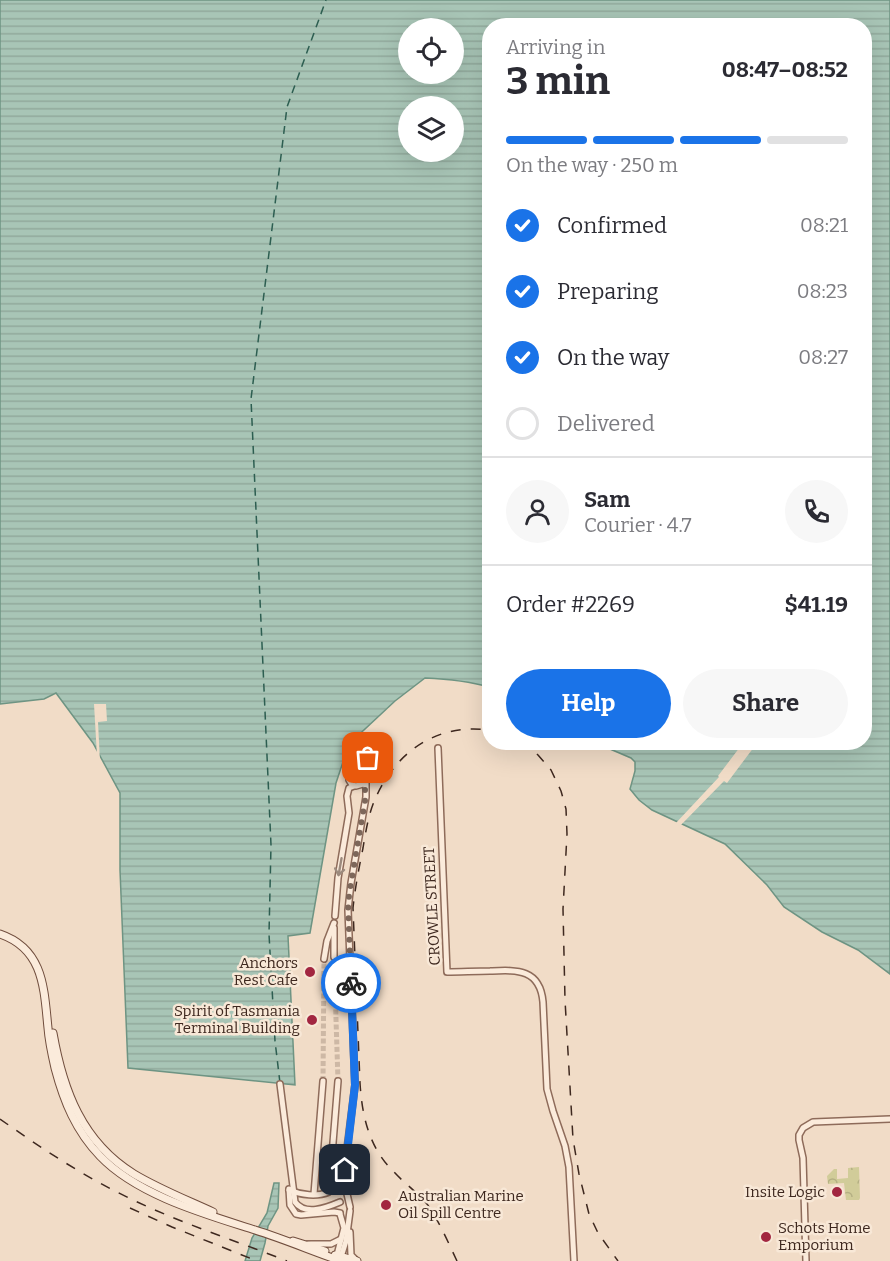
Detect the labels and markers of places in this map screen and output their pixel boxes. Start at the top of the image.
pin [342,732,393,783]
place label: Anchors Rest Cafe [234,954,298,989]
marker: Anchors Rest Cafe [303,965,317,979]
place label: Spirit of Tasmania Terminal Building [174,1002,300,1037]
marker: Spirit of Tasmania Terminal Building [305,1013,319,1027]
pin [319,1144,370,1195]
place label: Insite Logic [745,1183,825,1201]
marker: Insite Logic [830,1185,844,1199]
place label: Australian Marine Oil Spill Centre [398,1187,524,1222]
marker: Australian Marine Oil Spill Centre [379,1198,393,1212]
place label: Schots Home Emporium [778,1219,870,1254]
marker: Schots Home Emporium [759,1230,773,1244]

